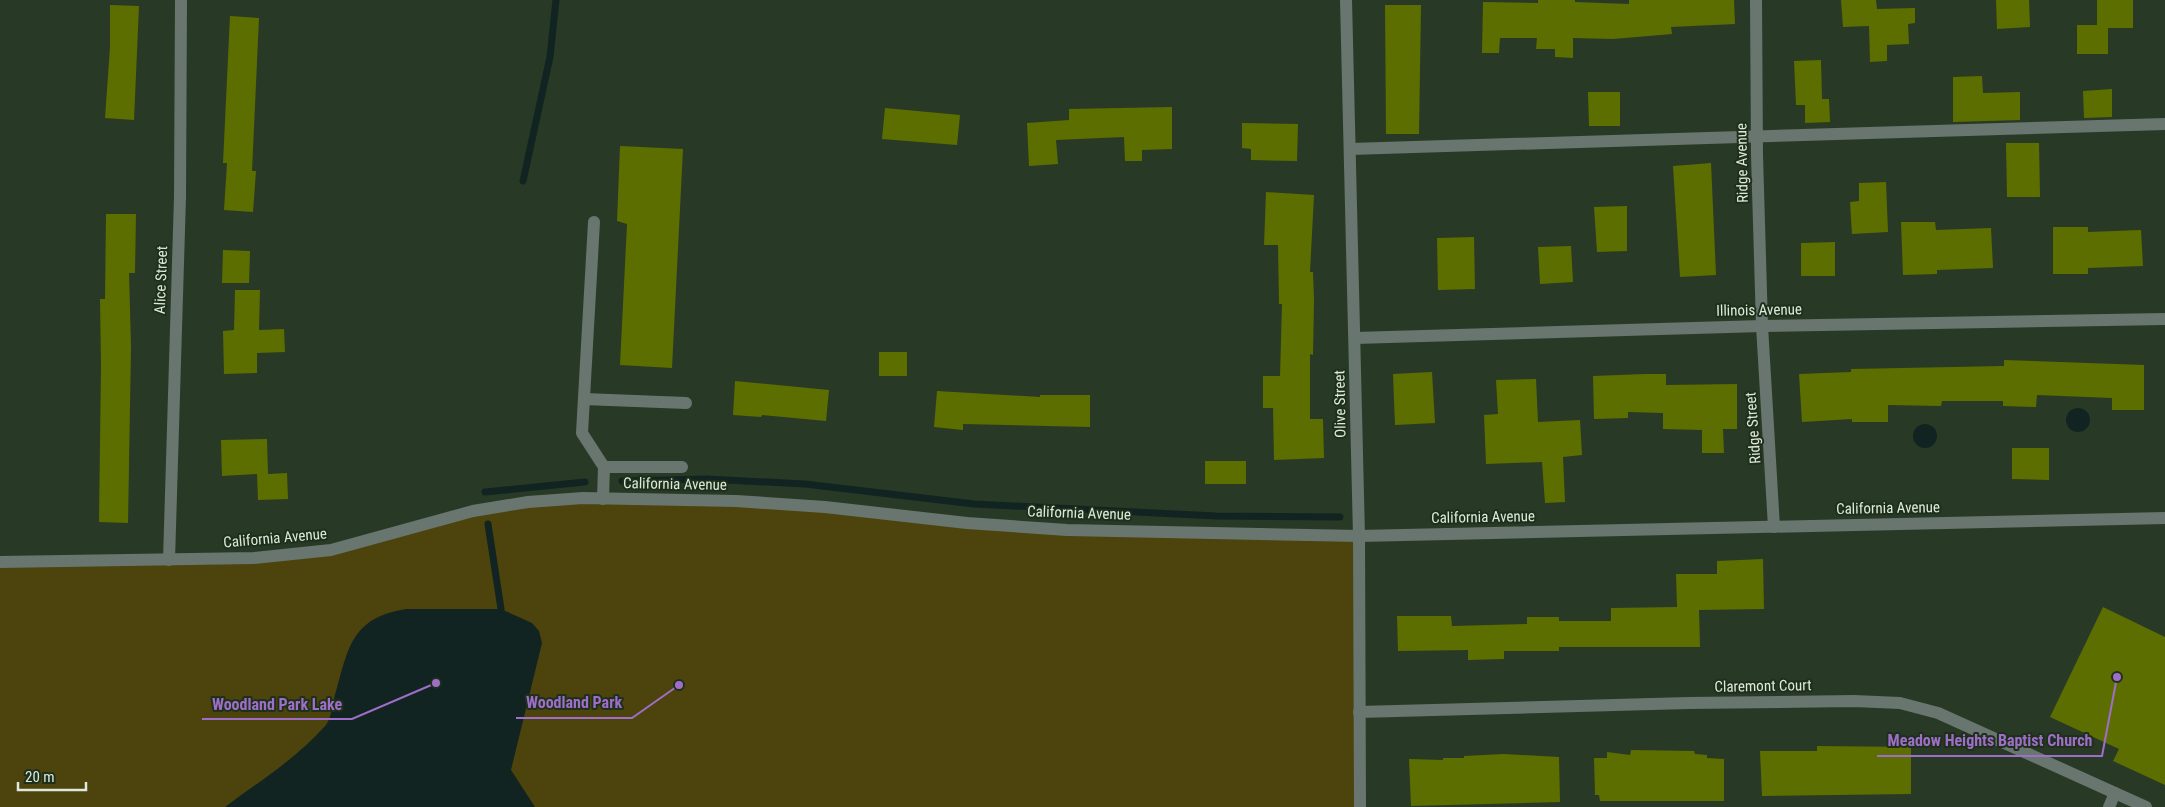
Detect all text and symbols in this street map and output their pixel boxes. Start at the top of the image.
street label: Ridge Avenue [1732,123,1752,203]
street label: Alice Street [151,246,171,314]
street label: Illinois Avenue [1716,300,1802,320]
street label: Olive Street [1330,370,1350,438]
street label: Ridge Street [1742,392,1764,464]
street label: California Avenue [623,474,727,494]
street label: California Avenue [1836,498,1940,518]
street label: California Avenue [1027,502,1131,524]
street label: California Avenue [1431,507,1535,527]
street label: California Avenue [222,525,328,551]
street label: Claremont Court [1714,676,1812,696]
callout: Woodland Park [516,687,632,718]
callout: Woodland Park Lake [202,688,352,719]
text: Woodland Park [526,693,622,712]
text: Woodland Park Lake [212,695,342,714]
callout: Meadow Heights Baptist Church [1877,725,2102,756]
text: Meadow Heights Baptist Church [1888,731,2093,750]
scale bar [18,760,85,792]
text: 20 m [25,768,55,786]

